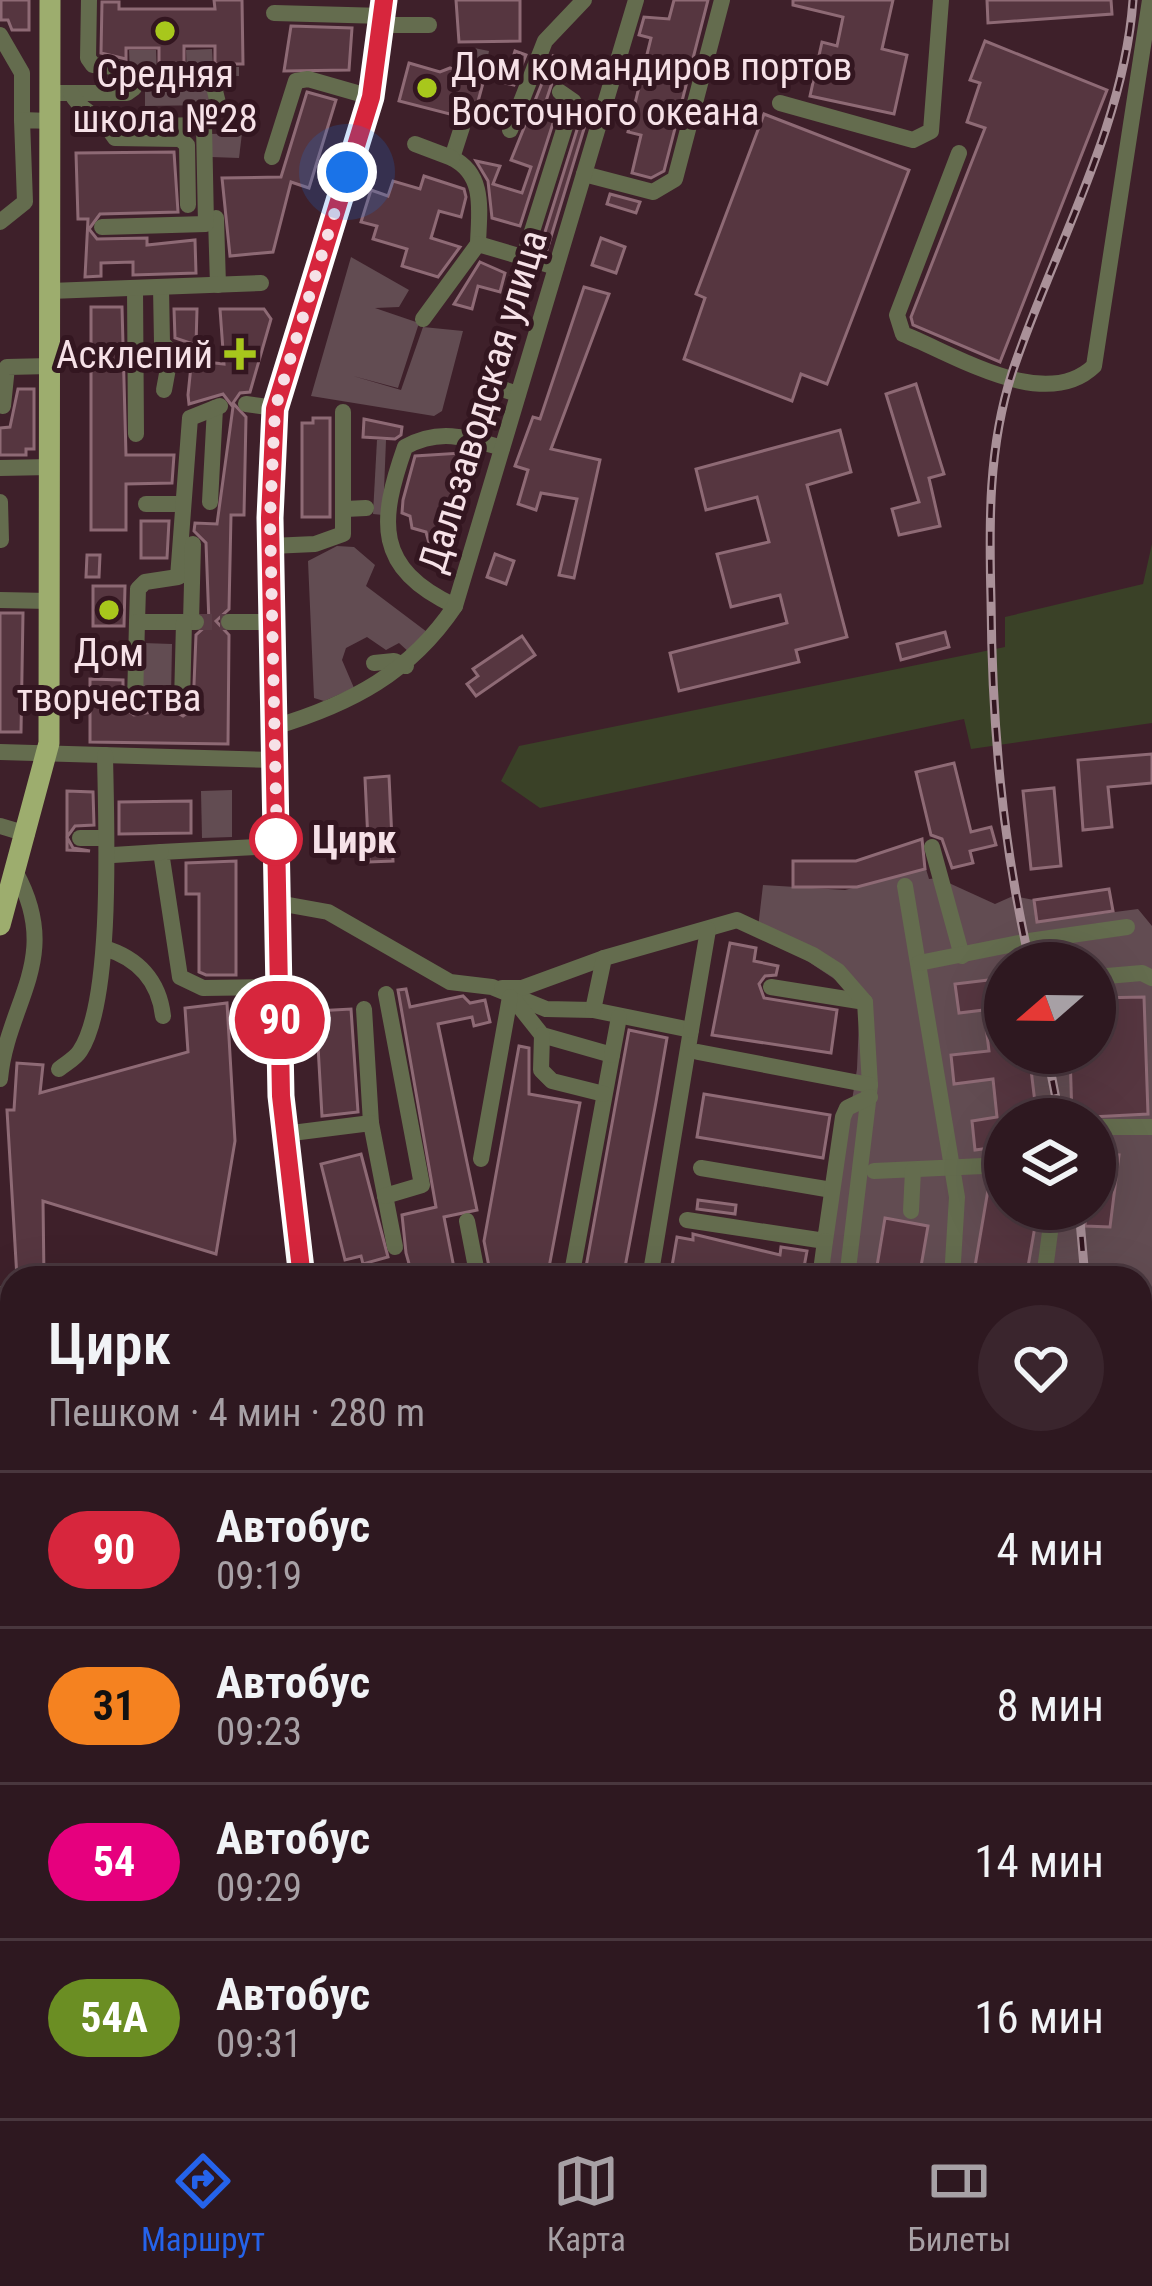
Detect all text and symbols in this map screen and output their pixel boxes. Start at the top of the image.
marker: Средняя школа №28 [152,18,178,44]
place label: Дом командиров портов Восточного океана [451,44,852,135]
place label: Средняя школа №28 [72,51,258,142]
marker: Дом командиров портов Восточного океана [414,75,440,101]
your location [317,142,377,202]
street label: Дальзаводская улица [409,225,557,578]
place label: Асклепий [56,332,213,378]
marker: Асклепий [224,338,256,370]
marker: Дом творчества [96,597,122,623]
place label: Дом творчества [17,630,201,721]
marker: Цирк [251,814,301,864]
place label: Цирк [312,817,397,863]
north arrow [984,942,1116,1074]
map controls [984,942,1116,1230]
line badge: 90 [226,981,334,1059]
text: 90 [259,995,301,1044]
button: layers [984,1098,1116,1230]
button: heart [978,1305,1104,1431]
text: Цирк [48,1311,171,1378]
text: Пешком · 4 мин · 280 m [48,1390,425,1436]
text: Автобус [216,1500,370,1553]
text: 4 мин [997,1523,1104,1576]
text: 90 [93,1525,135,1574]
text: 09:19 [216,1553,302,1599]
text: Автобус [216,1656,370,1709]
text: 8 мин [997,1679,1104,1732]
text: 31 [93,1681,135,1730]
text: 09:23 [216,1709,302,1755]
text: Автобус [216,1812,370,1865]
text: 14 мин [974,1835,1104,1888]
text: 54 [93,1837,135,1886]
text: 09:29 [216,1865,302,1911]
text: Автобус [216,1968,370,2021]
text: 16 мин [974,1991,1104,2044]
text: 54А [80,1993,148,2042]
text: 09:31 [216,2021,302,2067]
tab: Маршрут [141,2148,265,2259]
tab: Карта [547,2148,626,2259]
tab: Билеты [908,2148,1011,2259]

